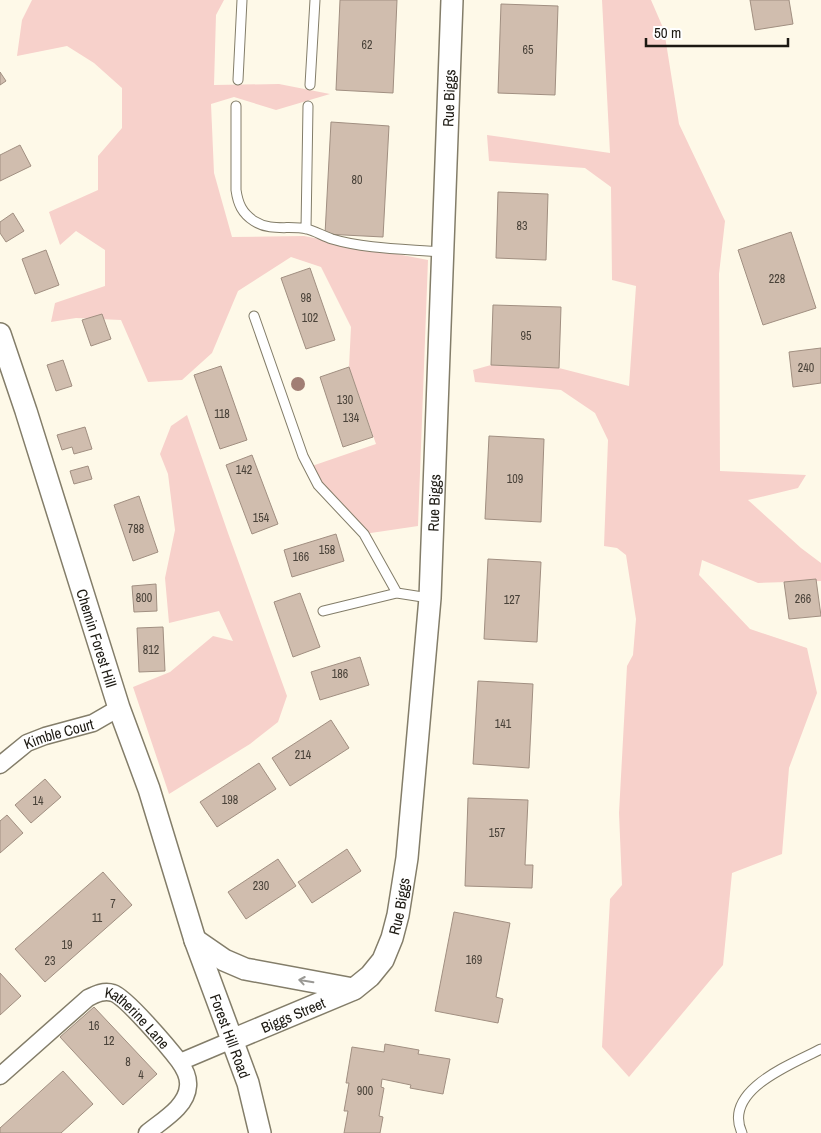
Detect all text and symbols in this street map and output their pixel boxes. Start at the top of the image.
scale bar [646,15,788,47]
text: 50 m [654,22,681,43]
house number: 62 [362,37,372,53]
house number: 65 [523,42,534,58]
street label: Rue Biggs [437,69,460,127]
house number: 80 [352,172,362,188]
house number: 83 [517,218,527,234]
house number: 228 [769,271,785,287]
house number: 98 [301,290,311,306]
house number: 102 [302,310,318,326]
house number: 95 [521,328,532,344]
house number: 240 [798,360,814,376]
house number: 130 [337,392,353,408]
house number: 118 [214,406,230,422]
house number: 134 [343,410,360,426]
house number: 142 [236,462,252,478]
house number: 109 [507,471,523,487]
street label: Rue Biggs [422,474,445,532]
house number: 154 [253,510,270,526]
house number: 788 [128,521,144,537]
house number: 158 [319,542,335,558]
house number: 166 [293,549,309,565]
street label: Chemin Forest Hill [72,586,122,690]
house number: 800 [136,590,152,606]
house number: 266 [795,591,811,607]
house number: 127 [504,592,521,608]
house number: 812 [143,642,159,658]
house number: 186 [332,666,348,682]
street label: Kimble Court [21,713,96,754]
house number: 141 [495,716,512,732]
house number: 214 [295,747,312,763]
house number: 198 [222,792,238,808]
house number: 14 [33,793,44,809]
house number: 157 [489,825,506,841]
street label: Rue Biggs [383,876,414,937]
house number: 230 [253,878,269,894]
house number: 7 [110,896,116,912]
house number: 11 [92,910,103,926]
house number: 19 [62,937,72,953]
house number: 169 [466,952,482,968]
house number: 23 [45,953,55,969]
one-way arrow [298,975,314,985]
street label: Katherine Lane [104,981,175,1053]
street label: Forest Hill Road [205,991,256,1081]
street label: Biggs Street [258,992,329,1037]
house number: 16 [89,1018,99,1034]
house number: 12 [104,1033,114,1049]
house number: 8 [125,1054,131,1070]
house number: 4 [138,1067,144,1083]
house number: 900 [357,1083,373,1099]

